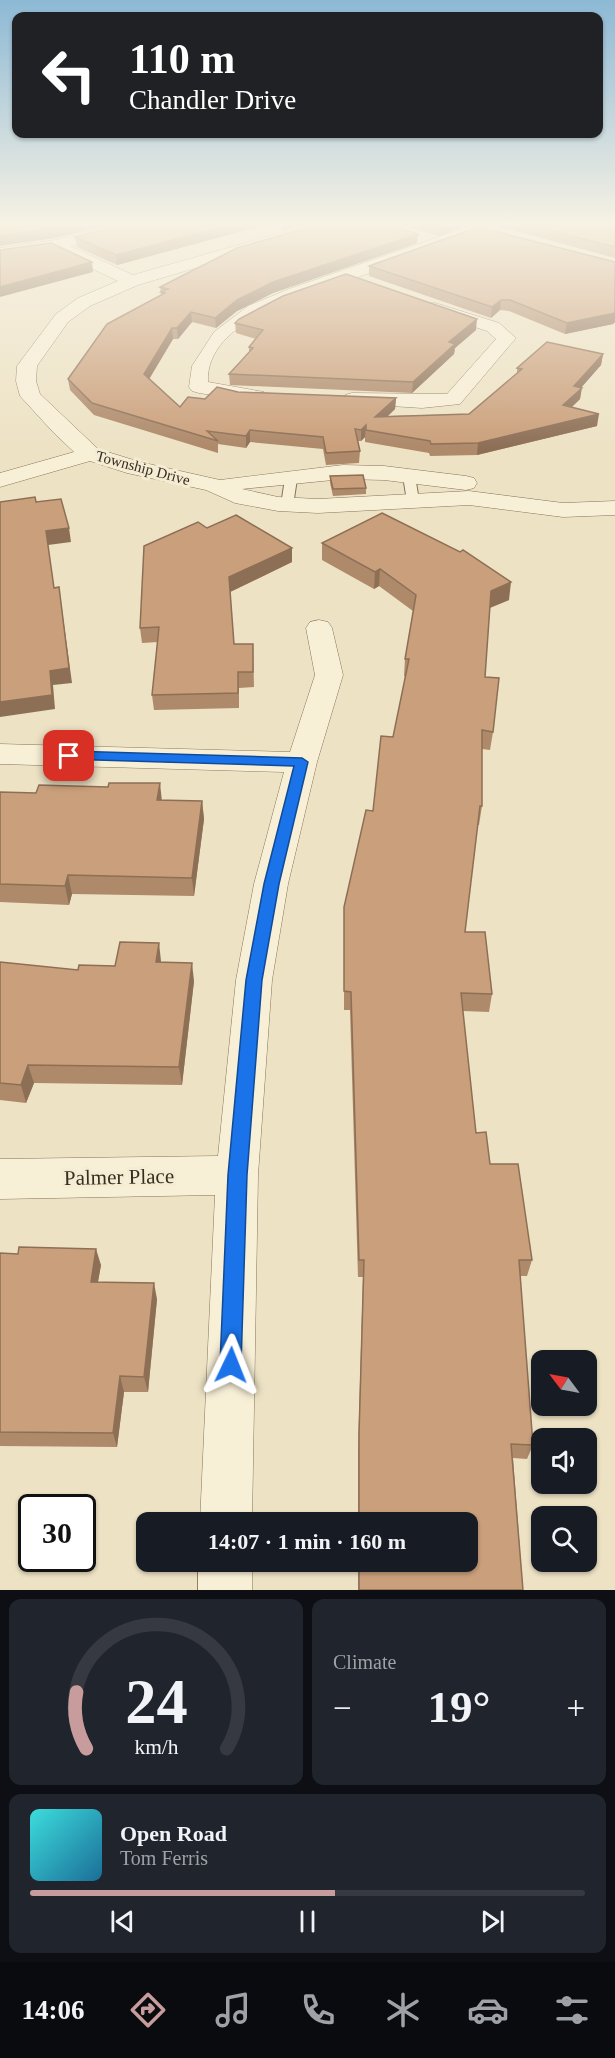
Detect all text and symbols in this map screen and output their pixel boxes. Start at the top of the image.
icon: left [30,36,108,114]
text: 110 m [129,36,235,82]
text: Chandler Drive [129,85,296,115]
street label: Township Drive [94,448,192,488]
pin [43,730,94,781]
icon: arrive [52,739,85,772]
street label: Palmer Place [64,1164,174,1190]
position arrow [199,1333,263,1397]
north arrow [531,1350,597,1416]
map controls [531,1350,597,1572]
button: sound [531,1428,597,1494]
speed limit sign: 30 [18,1494,96,1572]
button: search [531,1506,597,1572]
text: 14:07 · 1 min · 160 m [208,1529,406,1554]
text: Climate [333,1651,396,1673]
text: 24 [125,1667,187,1736]
text: 19° [428,1682,491,1732]
text: − [333,1690,352,1726]
text: + [566,1690,585,1726]
text: km/h [134,1735,178,1759]
text: Open Road [120,1821,227,1846]
text: Tom Ferris [120,1847,208,1869]
icon: previous [106,1905,139,1938]
icon: pause [291,1905,324,1938]
icon: next [476,1905,509,1938]
icon: directions [127,1989,169,2031]
icon: music [212,1989,254,2031]
icon: phone [297,1989,339,2031]
icon: climate [382,1989,424,2031]
icon: car [467,1989,509,2031]
icon: filters [551,1989,593,2031]
text: 14:06 [21,1995,84,2025]

